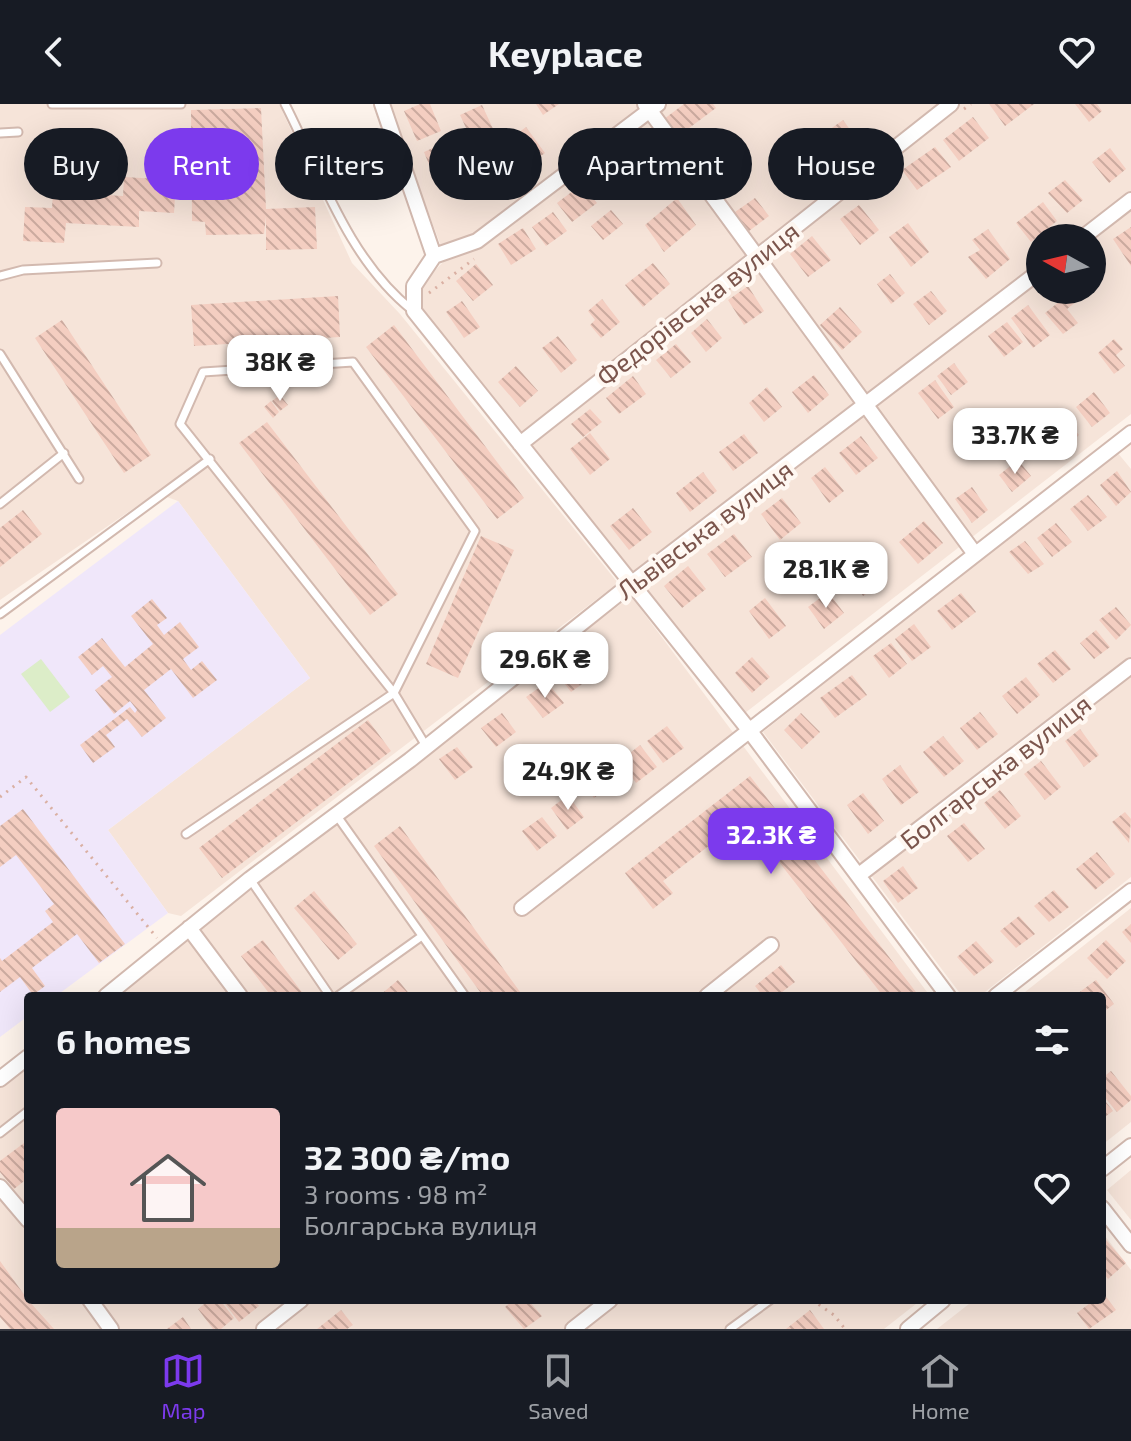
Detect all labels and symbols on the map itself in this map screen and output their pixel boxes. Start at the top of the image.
street label: Федорівська вулиця [590,214,805,392]
north arrow [1026,224,1106,304]
pin: 38K ₴ [224,335,336,403]
pin: 33.7K ₴ [941,408,1089,476]
street label: Львівська вулиця [610,453,799,606]
pin: 28.1K ₴ [752,542,900,610]
pin: 29.6K ₴ [471,632,619,700]
street label: Болгарська вулиця [894,687,1097,856]
pin: 24.9K ₴ [494,744,642,812]
pin: 32.3K ₴ [697,808,845,876]

